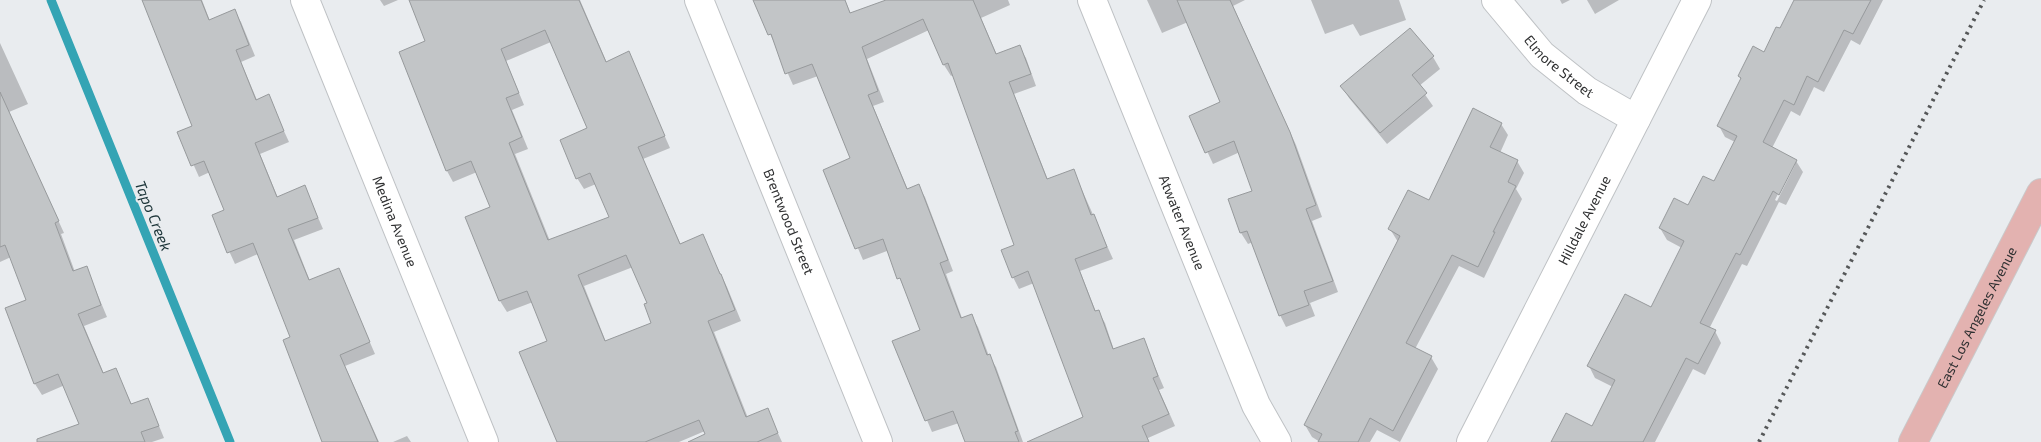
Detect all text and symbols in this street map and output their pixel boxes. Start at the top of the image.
street label: Elmore Street [1521,31,1597,101]
street label: Brentwood Street [760,166,818,277]
street label: Atwater Avenue [1156,172,1209,272]
street label: Hilldale Avenue [1554,172,1614,268]
street label: Medina Avenue [369,173,421,269]
water label: Tapo Creek [132,178,176,254]
street label: East Los Angeles Avenue [1933,244,2020,391]

